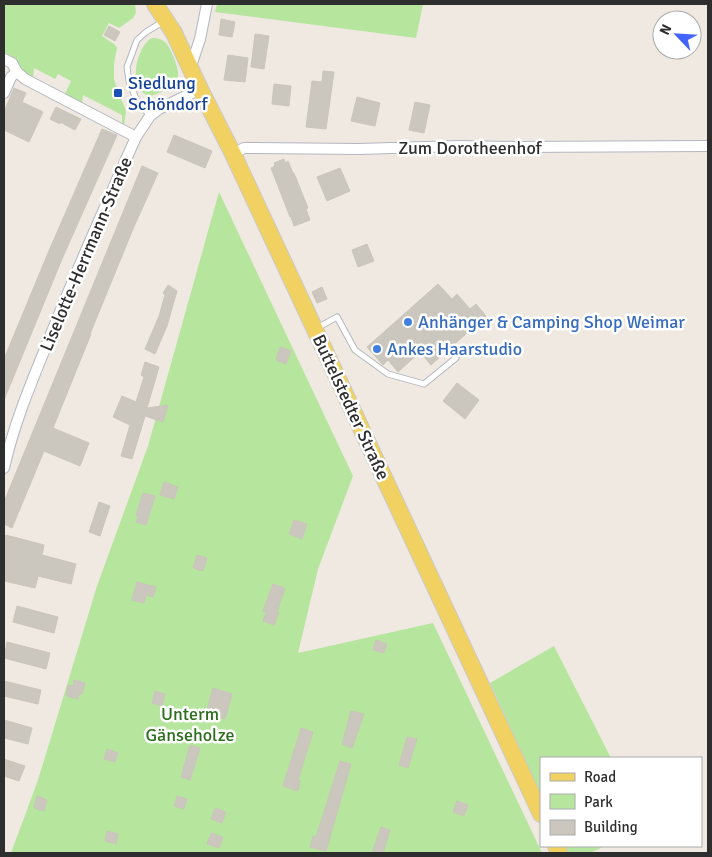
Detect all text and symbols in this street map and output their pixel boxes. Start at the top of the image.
north arrow [652,10,702,60]
text: N [656,22,675,38]
place label: Siedlung Schöndorf [128,72,209,115]
marker: Siedlung Schöndorf [112,87,124,99]
street label: Zum Dorotheenhof [398,137,543,159]
street label: Liselotte-Herrmann-Straße [35,154,137,354]
place label: Anhänger & Camping Shop Weimar [418,311,685,333]
marker: Anhänger & Camping Shop Weimar [402,316,414,328]
street label: Buttelstedter Straße [308,331,394,483]
place label: Ankes Haarstudio [387,338,522,360]
marker: Ankes Haarstudio [371,343,383,355]
park label: Unterm Gänseholze [146,703,234,746]
legend [540,757,702,847]
text: Road [584,768,616,786]
text: Park [584,793,613,811]
text: Building [584,818,638,836]

